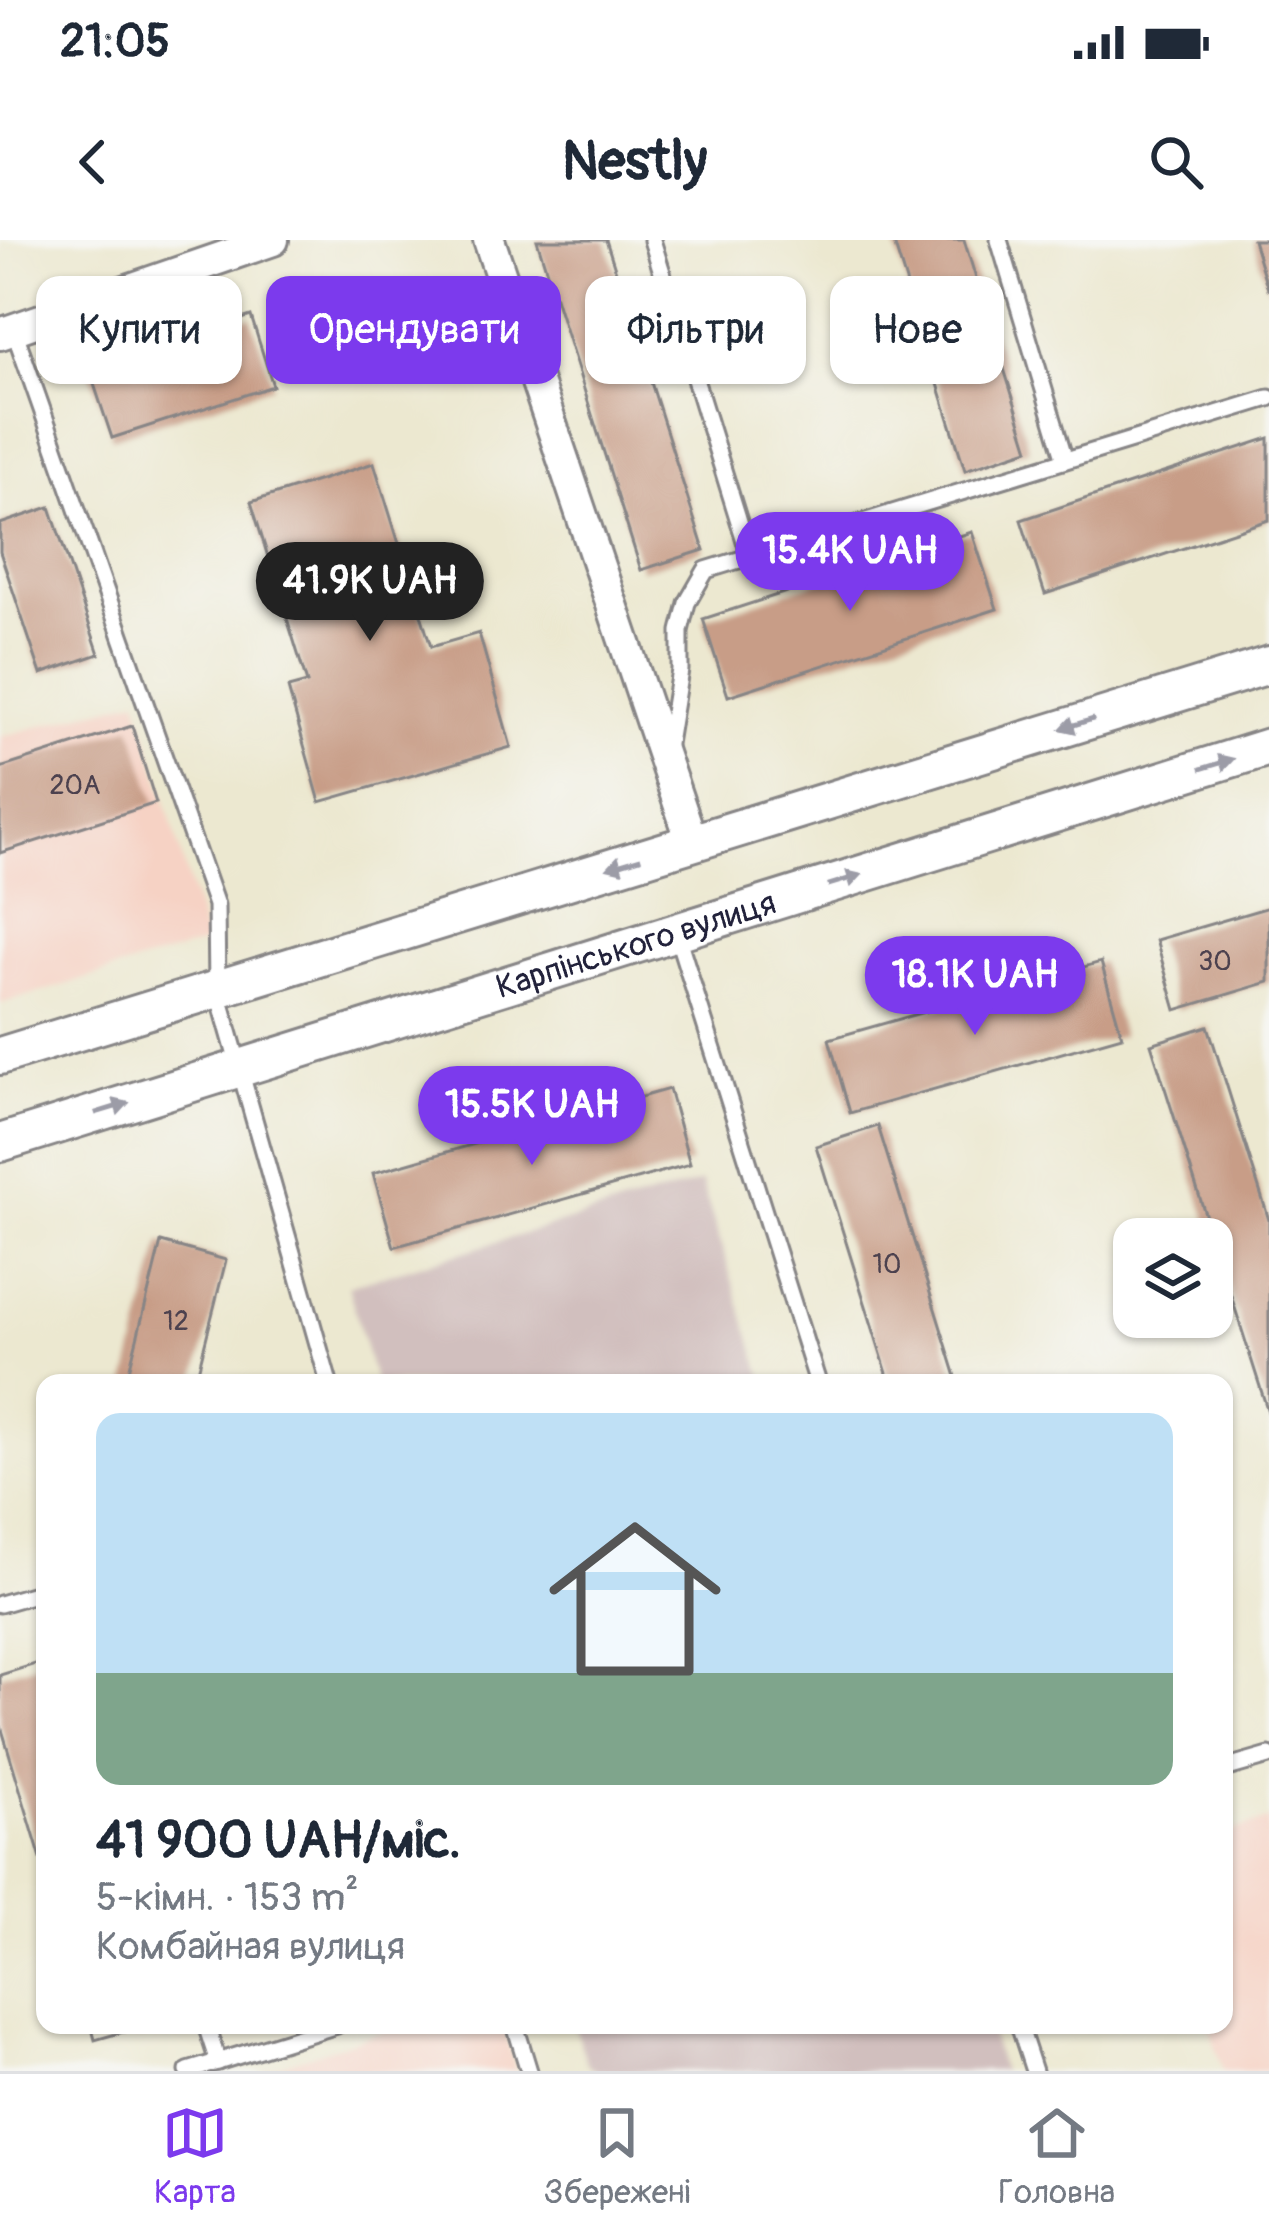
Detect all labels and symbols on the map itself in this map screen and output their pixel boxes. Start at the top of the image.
pin: 15.4K UAH [713,512,987,614]
pin: 41.9K UAH [233,542,507,644]
one-way arrow [1058,716,1095,734]
one-way arrow [1199,753,1236,772]
house number: 20А [49,769,101,802]
one-way arrow [605,855,642,874]
one-way arrow [827,869,864,888]
street label: Карпінського вулиця [491,882,781,1007]
pin: 18.1K UAH [838,936,1112,1038]
house number: 30 [1198,945,1232,978]
pin: 15.5K UAH [395,1066,669,1168]
one-way arrow [94,1098,131,1116]
house number: 10 [873,1248,902,1281]
house number: 12 [163,1305,189,1338]

